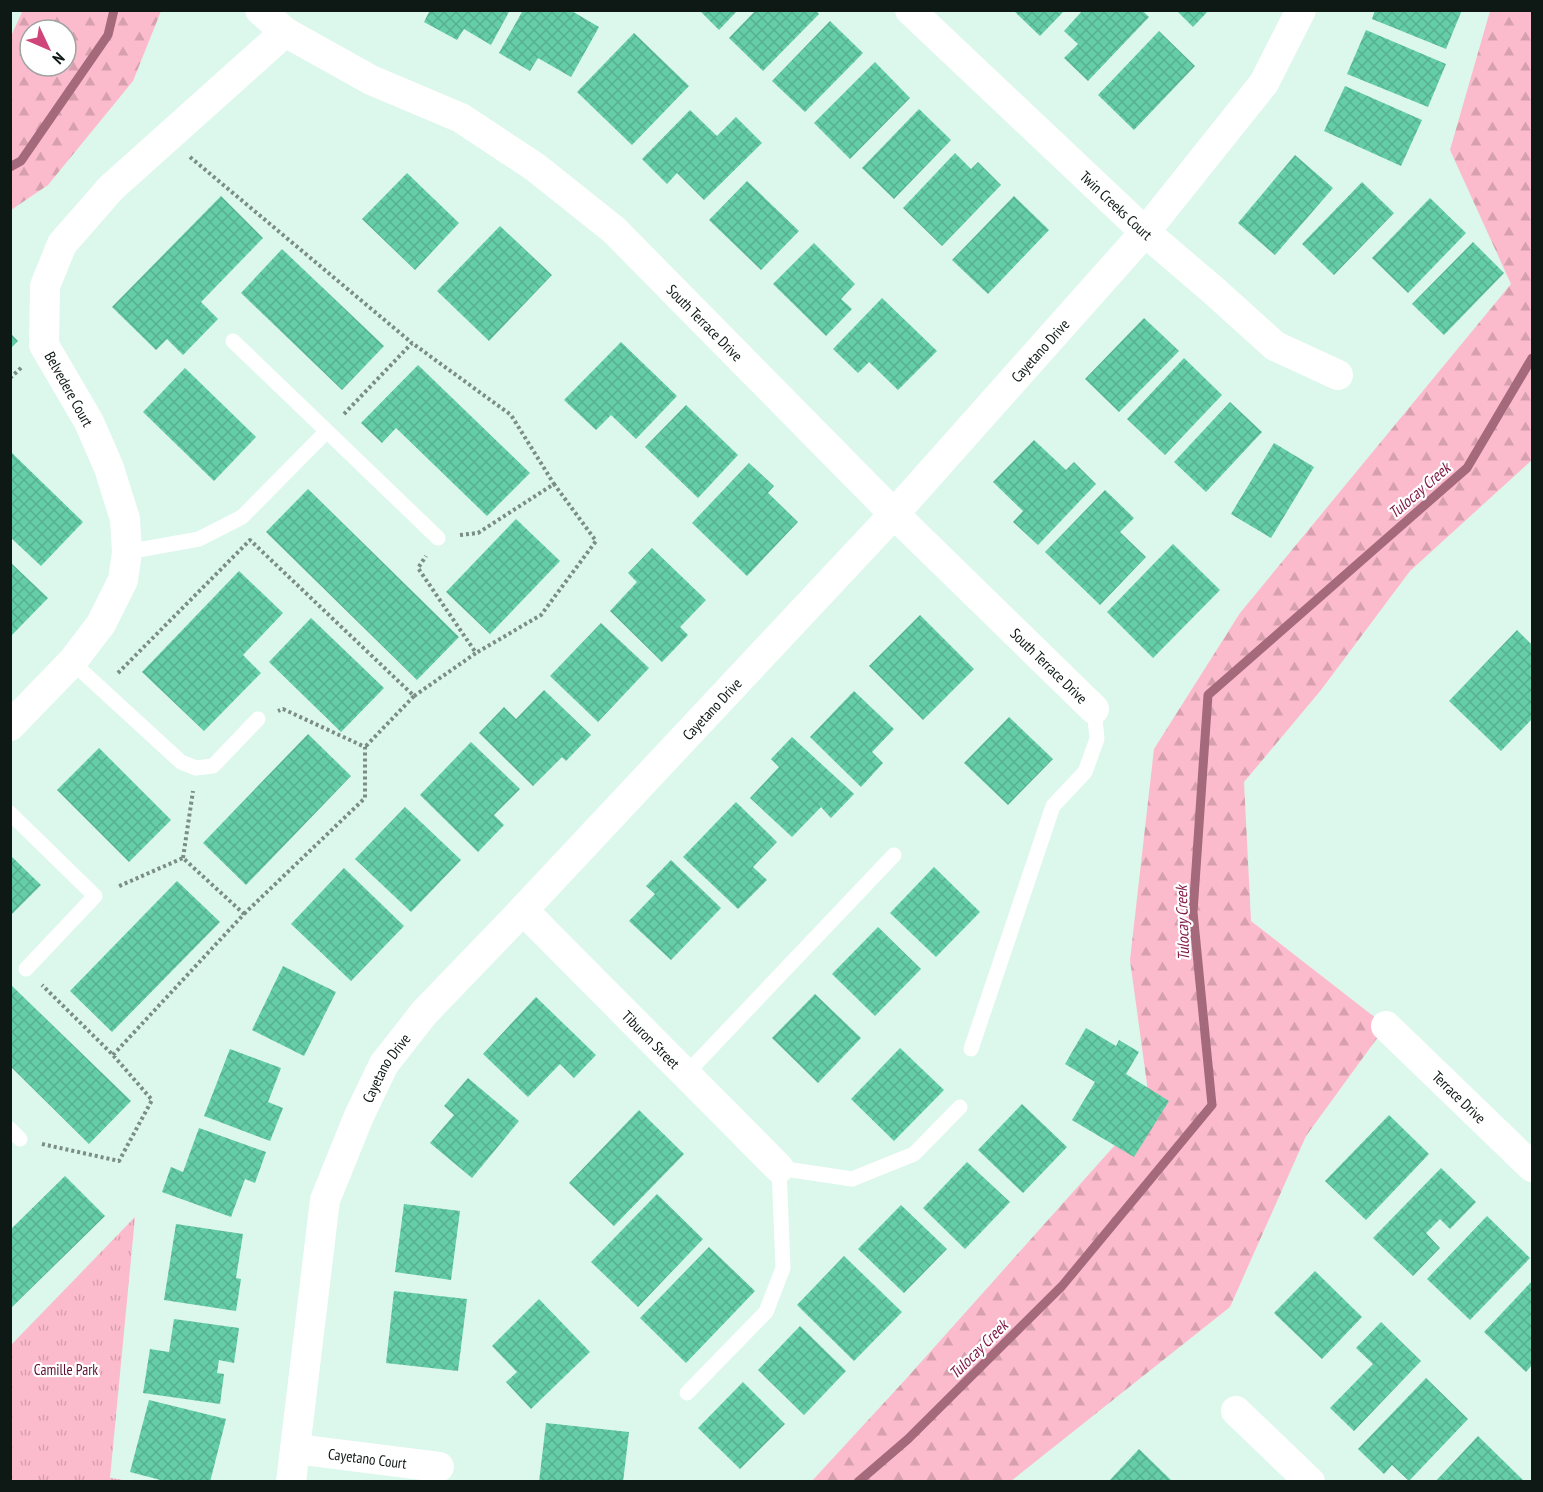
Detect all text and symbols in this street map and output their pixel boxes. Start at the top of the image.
north arrow [18,18,78,78]
text: N [49,48,69,68]
street label: Twin Creeks Court [1076,166,1156,244]
street label: South Terrace Drive [663,280,747,365]
street label: Cayetano Drive [1007,315,1073,386]
street label: Belvedere Court [41,348,97,430]
water label: Tulocay Creek [1384,457,1455,522]
street label: South Terrace Drive [1007,624,1092,707]
street label: Cayetano Drive [678,674,745,744]
water label: Tulocay Creek [1171,883,1193,961]
street label: Tiburon Street [618,1006,684,1072]
street label: Cayetano Drive [357,1029,414,1106]
street label: Terrace Drive [1429,1067,1490,1127]
water label: Tulocay Creek [944,1314,1013,1383]
park label: Camille Park [34,1360,98,1379]
street label: Cayetano Court [327,1444,408,1472]

